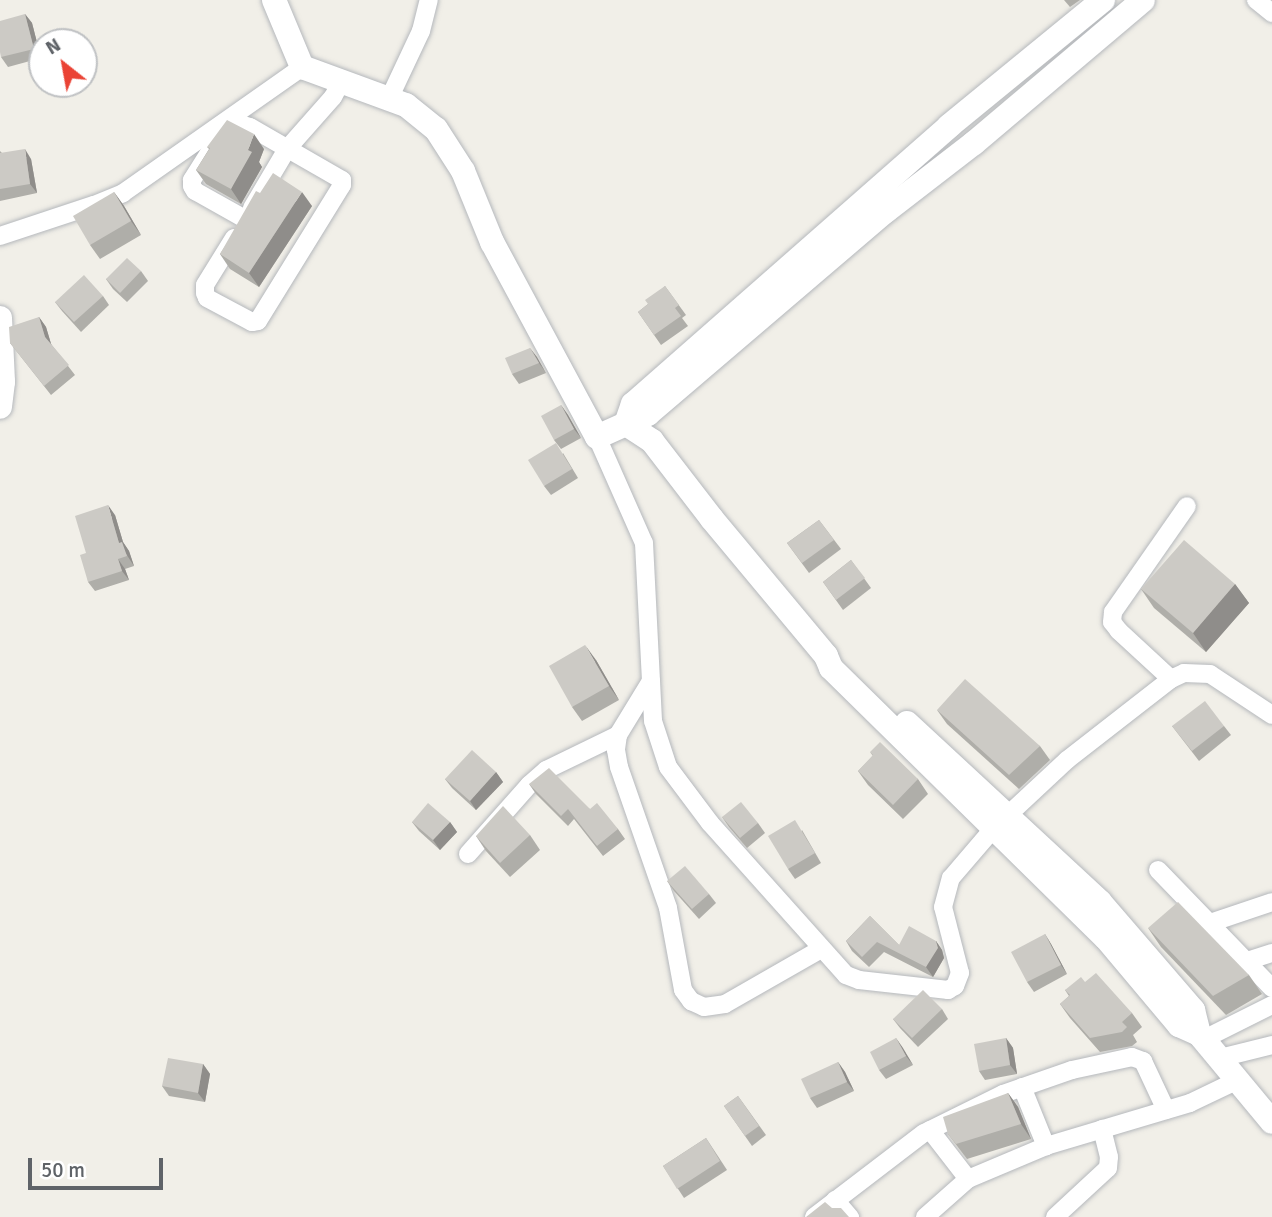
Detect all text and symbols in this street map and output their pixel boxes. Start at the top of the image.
north arrow [28,28,98,98]
text: N [41,33,65,60]
scale bar [32,1144,166,1188]
text: 50 m [41,1157,85,1183]

